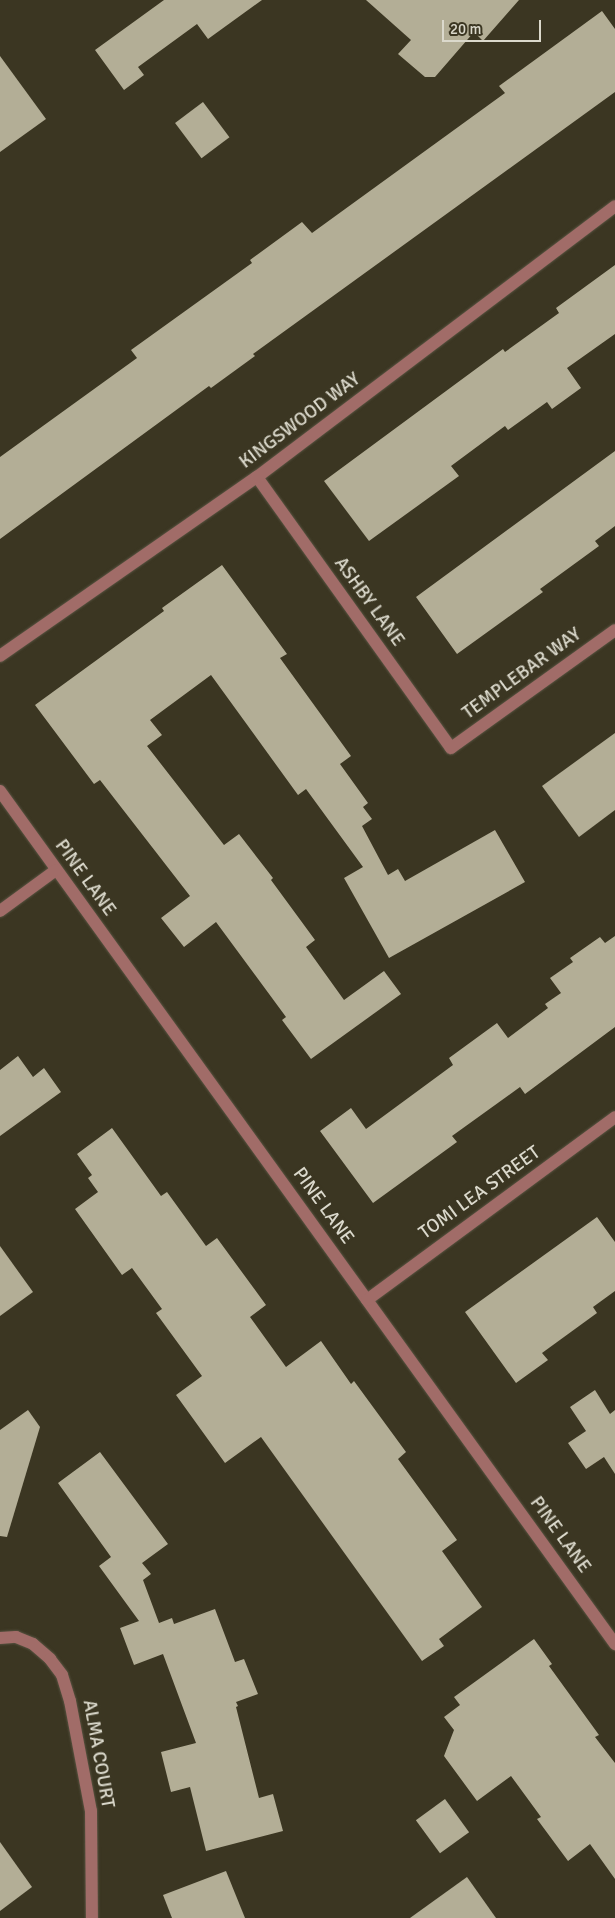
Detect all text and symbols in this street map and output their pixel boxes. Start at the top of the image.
scale bar [445,10,544,42]
text: 20 m [450,20,481,38]
street label: KINGSWOOD WAY [235,368,365,474]
street label: ASHBY LANE [329,553,409,651]
street label: TEMPLEBAR WAY [458,623,586,725]
street label: PINE LANE [50,835,120,921]
street label: TOMI LEA STREET [415,1141,545,1245]
street label: PINE LANE [288,1163,358,1249]
street label: PINE LANE [525,1492,595,1578]
street label: ALMA COURT [77,1698,119,1810]

